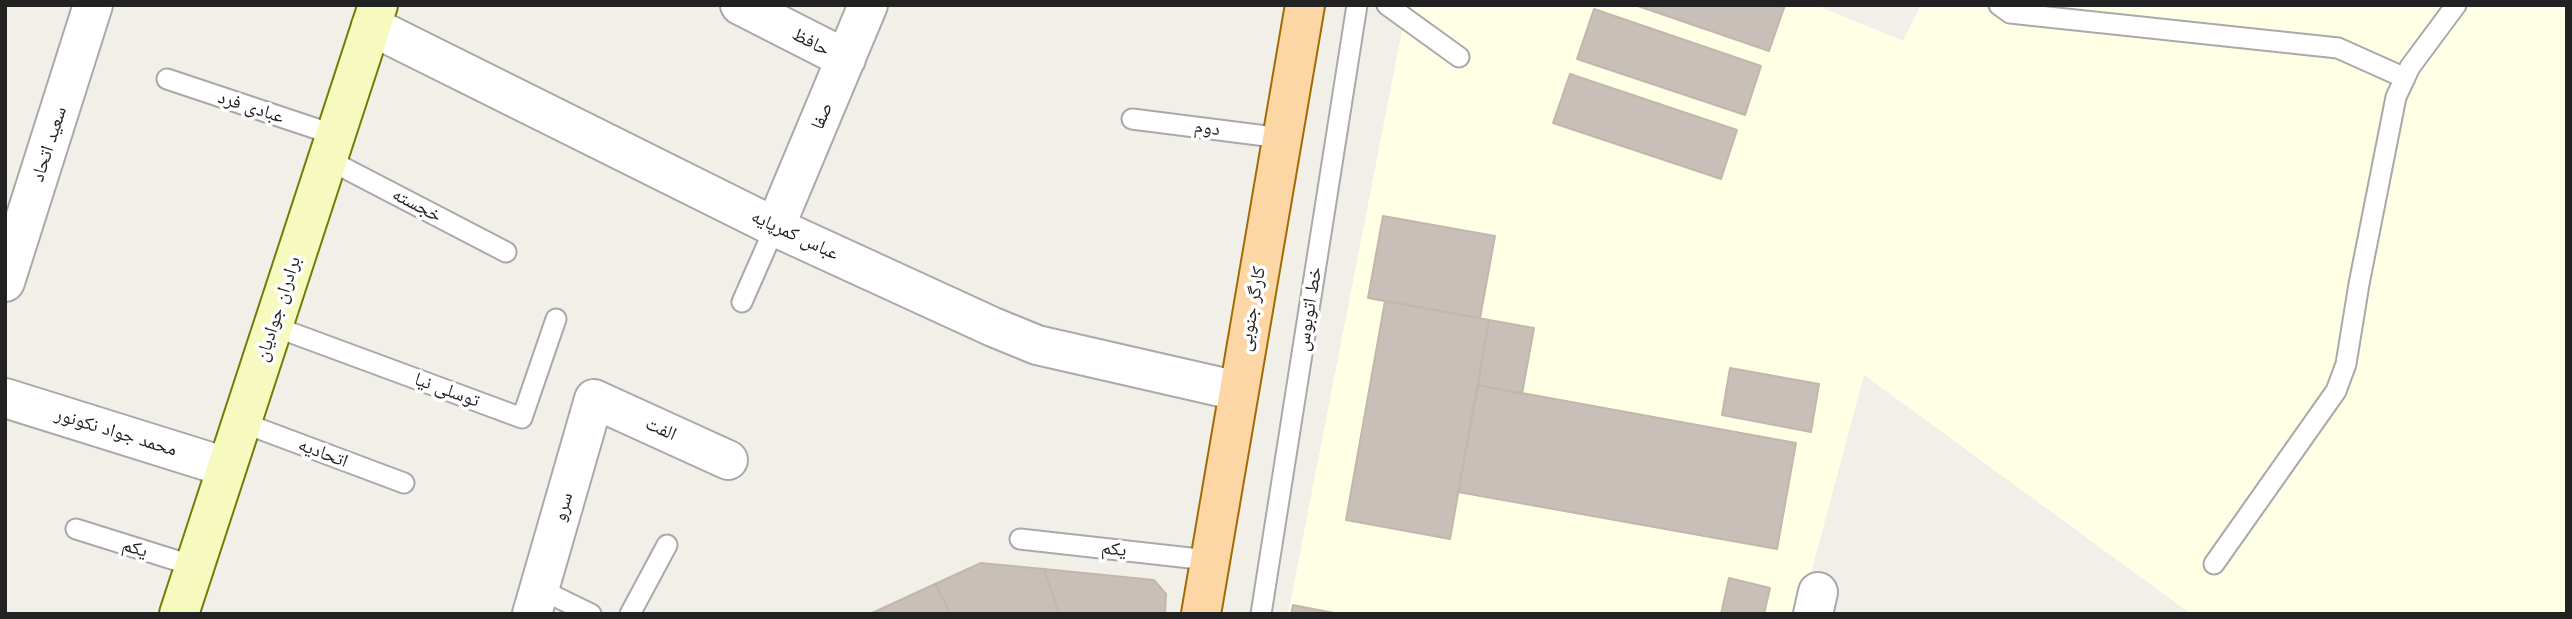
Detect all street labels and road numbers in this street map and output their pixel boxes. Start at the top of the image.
street label: حافظ [788,23,834,61]
street label: عبادی فرد [215,86,287,128]
street label: صفا [806,99,838,133]
street label: سعید اتحاد [26,103,72,185]
street label: دوم [1193,115,1221,141]
street label: خجسته [388,183,446,227]
street label: عباس کمرپایه [747,205,843,265]
street label: برادران جوادیان [250,254,306,364]
street label: کارگر جنوبی [1233,265,1271,353]
street label: خط اتوبوس [1291,265,1327,353]
street label: توسلی نیا [411,368,483,412]
street label: محمد جواد نکونور [52,403,180,461]
street label: الفت [642,412,680,446]
street label: اتحادیه [295,433,351,473]
street label: سرو [548,490,578,524]
street label: یکم [120,533,150,563]
street label: یکم [1100,536,1128,562]

